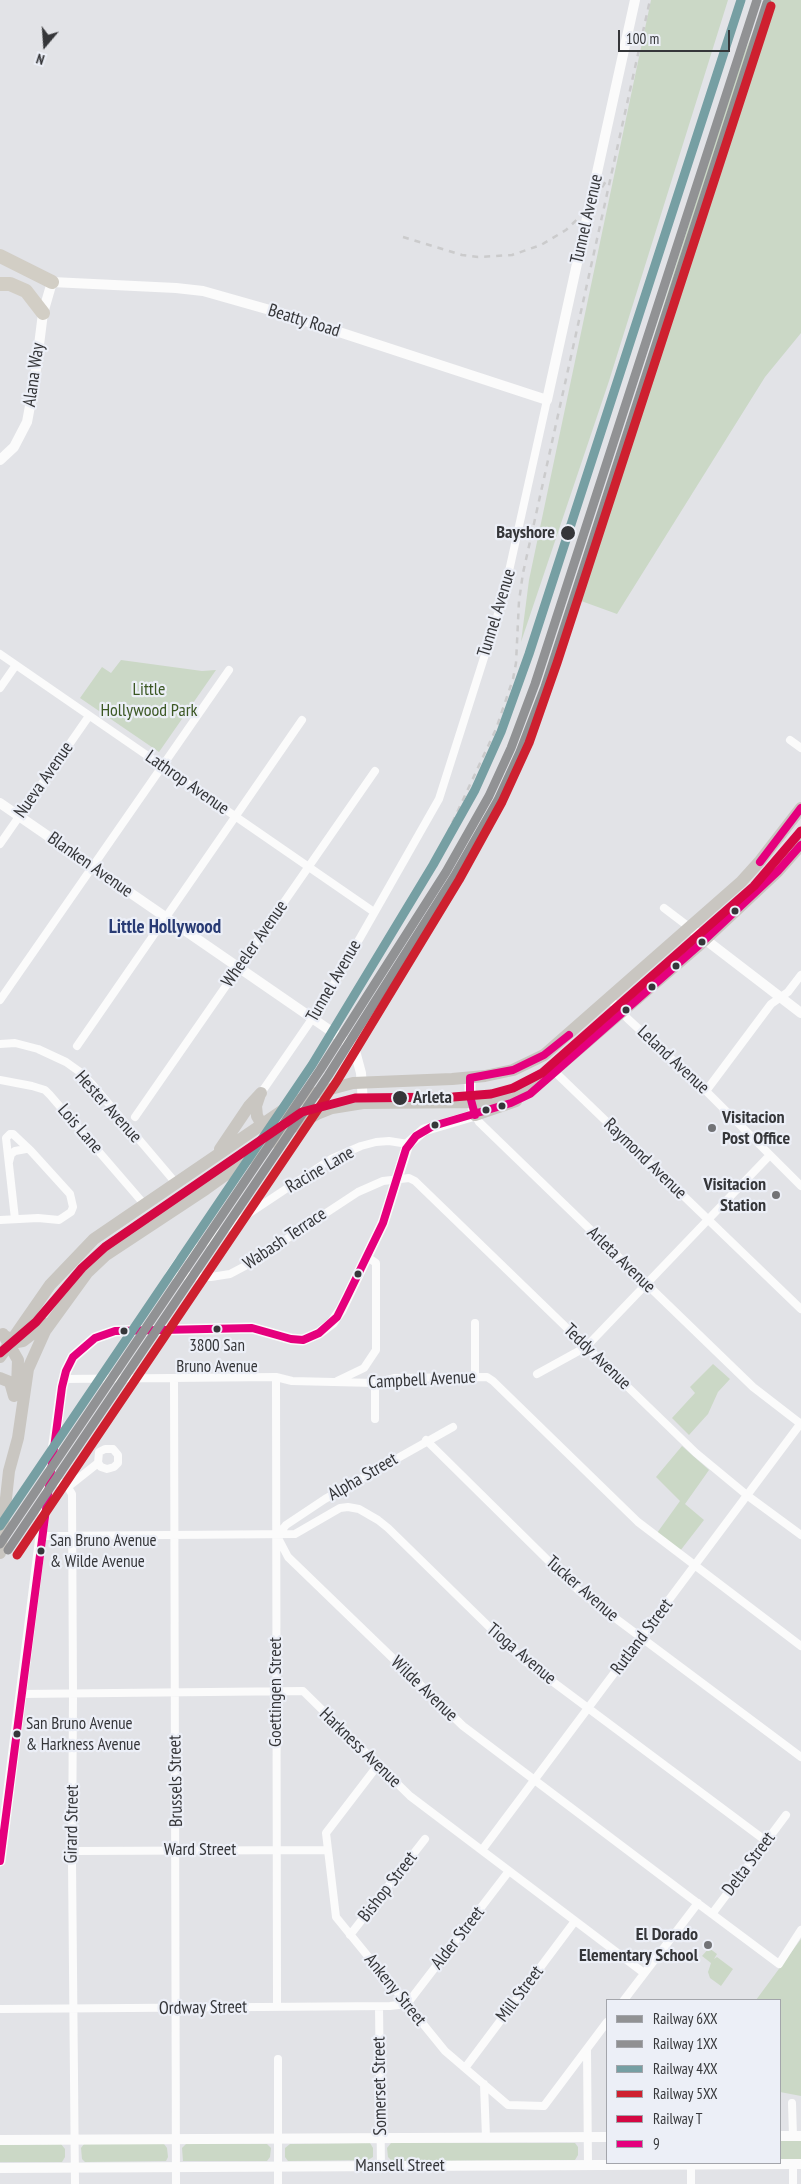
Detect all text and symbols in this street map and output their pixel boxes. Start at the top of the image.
north arrow [20,20,70,70]
scale bar [621,20,734,52]
text: 100 m [626,29,659,48]
text: N [34,50,47,69]
street label: Tunnel Avenue [566,172,608,266]
street label: Beatty Road [265,300,343,342]
street label: Alana Way [19,342,49,408]
place label: Bayshore [496,522,555,544]
marker: Bayshore [559,524,577,542]
street label: Tunnel Avenue [473,566,521,660]
park label: Little Hollywood Park [100,679,198,722]
street label: Nueva Avenue [10,738,78,822]
street label: Lathrop Avenue [141,746,233,820]
street label: Blanken Avenue [43,828,137,902]
street label: Wheeler Avenue [217,897,293,991]
unlabelled marker [730,906,740,916]
district label: Little Hollywood [109,917,221,939]
street label: Tunnel Avenue [302,936,366,1026]
unlabelled marker [697,937,707,947]
unlabelled marker [671,961,681,971]
unlabelled marker [647,982,657,992]
unlabelled marker [621,1005,631,1015]
street label: Leland Avenue [633,1021,713,1099]
street label: Hester Avenue [70,1066,146,1148]
place label: Arleta [413,1087,452,1109]
marker: Arleta [391,1089,409,1107]
street label: Lois Lane [53,1100,107,1158]
unlabelled marker [497,1101,507,1111]
unlabelled marker [481,1105,491,1115]
place label: Visitacion Post Office [722,1107,790,1150]
street label: Raymond Avenue [599,1114,691,1204]
unlabelled marker [430,1120,440,1130]
marker: Visitacion Post Office [706,1122,718,1134]
street label: Racine Lane [282,1142,358,1198]
place label: Visitacion Station [703,1174,766,1216]
marker: Visitacion Station [770,1189,782,1201]
street label: Wabash Terrace [239,1203,331,1275]
street label: Arleta Avenue [582,1222,660,1298]
unlabelled marker [353,1269,363,1279]
street label: Teddy Avenue [559,1320,635,1394]
marker: 3800 San Bruno Avenue [212,1324,222,1334]
unlabelled marker [119,1326,129,1336]
place label: 3800 San Bruno Avenue [176,1336,258,1376]
street label: Campbell Avenue [368,1366,476,1394]
street label: Alpha Street [324,1448,402,1506]
place label: San Bruno Avenue & Wilde Avenue [50,1531,157,1571]
marker: San Bruno Avenue & Wilde Avenue [36,1546,46,1556]
street label: Tucker Avenue [541,1552,623,1626]
street label: Rutland Street [606,1595,678,1679]
street label: Tioga Avenue [482,1619,560,1689]
street label: Goettingen Street [265,1637,287,1747]
street label: Wilde Avenue [386,1652,462,1726]
street label: Harkness Avenue [315,1704,405,1792]
place label: San Bruno Avenue & Harkness Avenue [26,1714,140,1754]
marker: San Bruno Avenue & Harkness Avenue [12,1729,22,1739]
street label: Brussels Street [164,1735,188,1827]
street label: Girard Street [61,1784,83,1864]
street label: Delta Street [718,1828,780,1900]
street label: Ward Street [164,1839,236,1861]
street label: Bishop Street [354,1848,422,1926]
street label: Alder Street [427,1902,489,1974]
place label: El Dorado Elementary School [579,1924,698,1966]
marker: El Dorado Elementary School [702,1939,714,1951]
street label: Ankeny Street [359,1950,431,2030]
street label: Mill Street [492,1962,548,2026]
street label: Ordway Street [159,1996,247,2020]
legend [606,1999,781,2164]
text: Railway 6XX [653,2009,718,2028]
text: Railway 1XX [653,2034,718,2053]
street label: Somerset Street [368,2036,392,2136]
text: Railway 4XX [653,2059,718,2078]
text: Railway 5XX [653,2084,718,2103]
text: Railway T [653,2109,703,2128]
text: 9 [653,2134,660,2153]
street label: Mansell Street [355,2155,445,2177]

